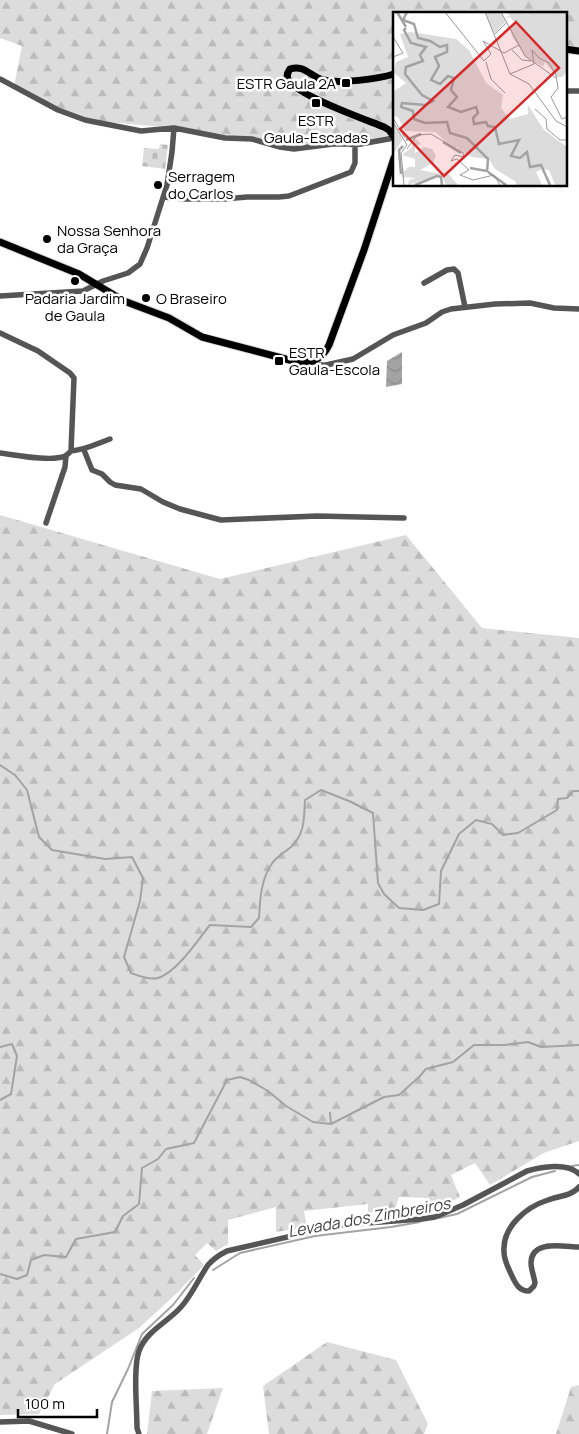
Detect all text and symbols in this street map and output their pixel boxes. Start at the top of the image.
inset map [393,12,566,186]
place label: ESTR Gaula 2A [237,73,336,94]
marker: ESTR Gaula 2A [340,77,352,89]
marker: ESTR Gaula-Escadas [310,97,322,109]
place label: ESTR Gaula-Escadas [264,110,368,148]
place label: Serragem do Carlos [168,166,235,204]
marker: Serragem do Carlos [152,179,164,191]
place label: Nossa Senhora da Graça [57,220,161,258]
marker: Nossa Senhora da Graça [41,233,53,245]
marker: Padaria Jardim de Gaula [69,275,81,287]
place label: Padaria Jardim de Gaula [25,288,125,326]
place label: O Braseiro [156,288,227,309]
marker: O Braseiro [140,292,152,304]
place label: ESTR Gaula-Escola [289,342,380,380]
marker: ESTR Gaula-Escola [273,355,285,367]
water label: Levada dos Zimbreiros [286,1192,453,1242]
scale bar [18,1386,96,1418]
text: 100 m [25,1393,65,1414]

